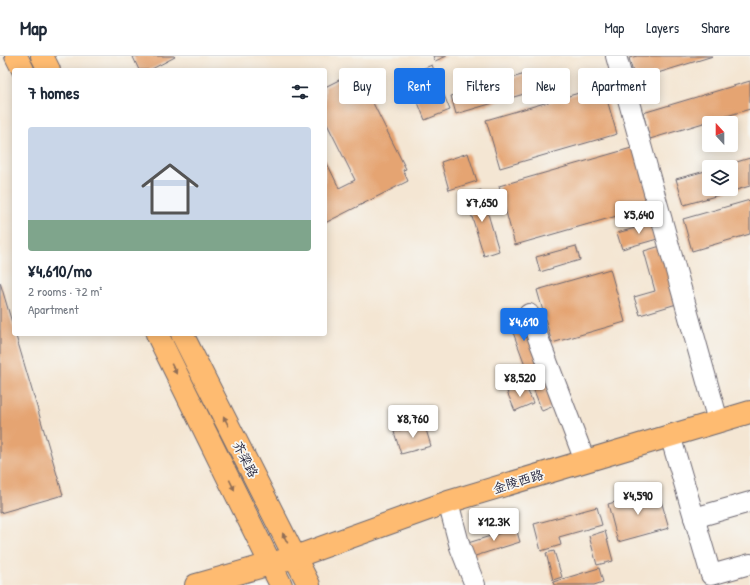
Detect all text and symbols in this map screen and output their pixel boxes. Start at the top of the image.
text: Map [20,15,47,41]
text: Map [604,18,624,37]
text: Layers [646,18,679,37]
text: Share [701,18,730,37]
chip: Buy [339,68,386,104]
chip: Rent [394,68,445,104]
chip: Filters [453,68,514,104]
chip: New [522,68,570,104]
chip: Apartment [578,68,660,104]
text: 7 homes [28,81,79,104]
icon: filters [289,81,311,103]
north arrow [702,116,738,152]
map controls [702,116,738,196]
icon: home [134,153,206,225]
button: layers [702,160,738,196]
pin: ¥7,650 [449,189,515,223]
text: ¥7,650 [466,193,498,211]
pin: ¥5,640 [606,201,672,235]
text: ¥5,640 [624,205,654,223]
text: ¥4,610/mo [28,259,92,282]
text: 2 rooms · 72 m² [28,282,102,300]
text: Apartment [28,300,79,318]
pin: ¥4,610 [491,308,557,342]
text: ¥4,610 [509,312,539,330]
one-way arrow [171,363,177,375]
pin: ¥8,520 [487,364,553,398]
text: ¥8,520 [504,368,536,386]
pin: ¥8,760 [380,405,446,439]
text: ¥8,760 [397,409,429,427]
one-way arrow [223,416,230,427]
street label: 齐梁路 [229,438,263,480]
street label: 金陵西路 [490,465,546,497]
one-way arrow [229,480,235,491]
pin: ¥4,590 [605,482,671,516]
text: ¥4,590 [623,486,653,504]
pin: ¥12.3K [461,508,527,542]
text: ¥12.3K [478,512,510,530]
one-way arrow [282,532,288,543]

